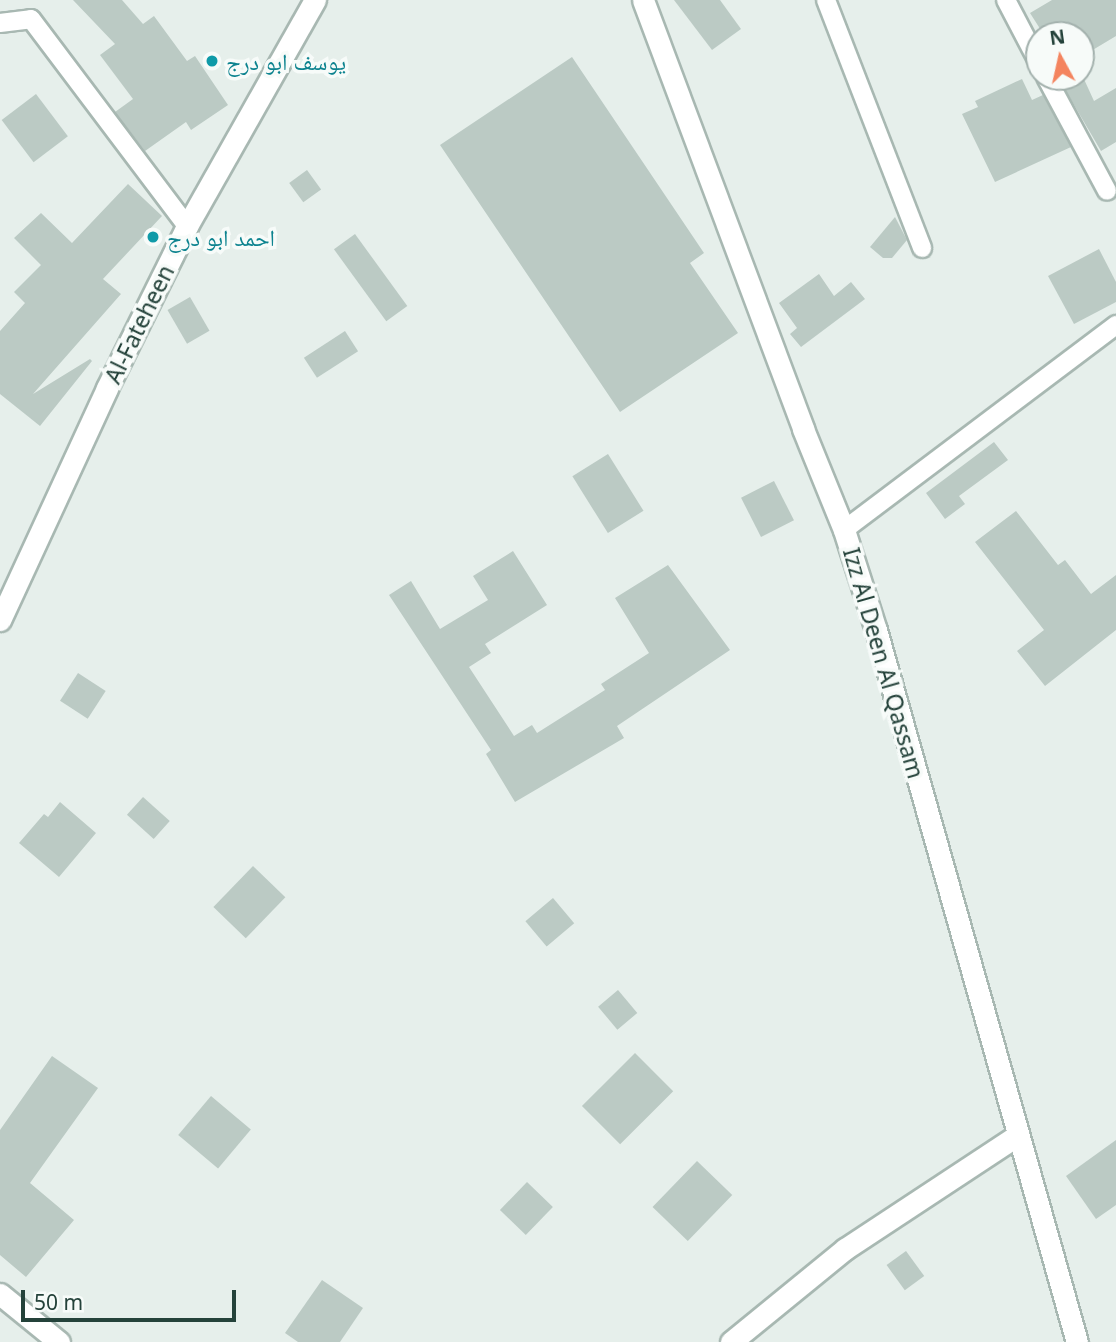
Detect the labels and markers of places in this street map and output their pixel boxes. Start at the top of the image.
place label: يوسف ابو درج [226,47,346,75]
marker: يوسف ابو درج [204,53,220,69]
place label: احمد ابو درج [167,223,275,251]
marker: احمد ابو درج [145,229,161,245]

